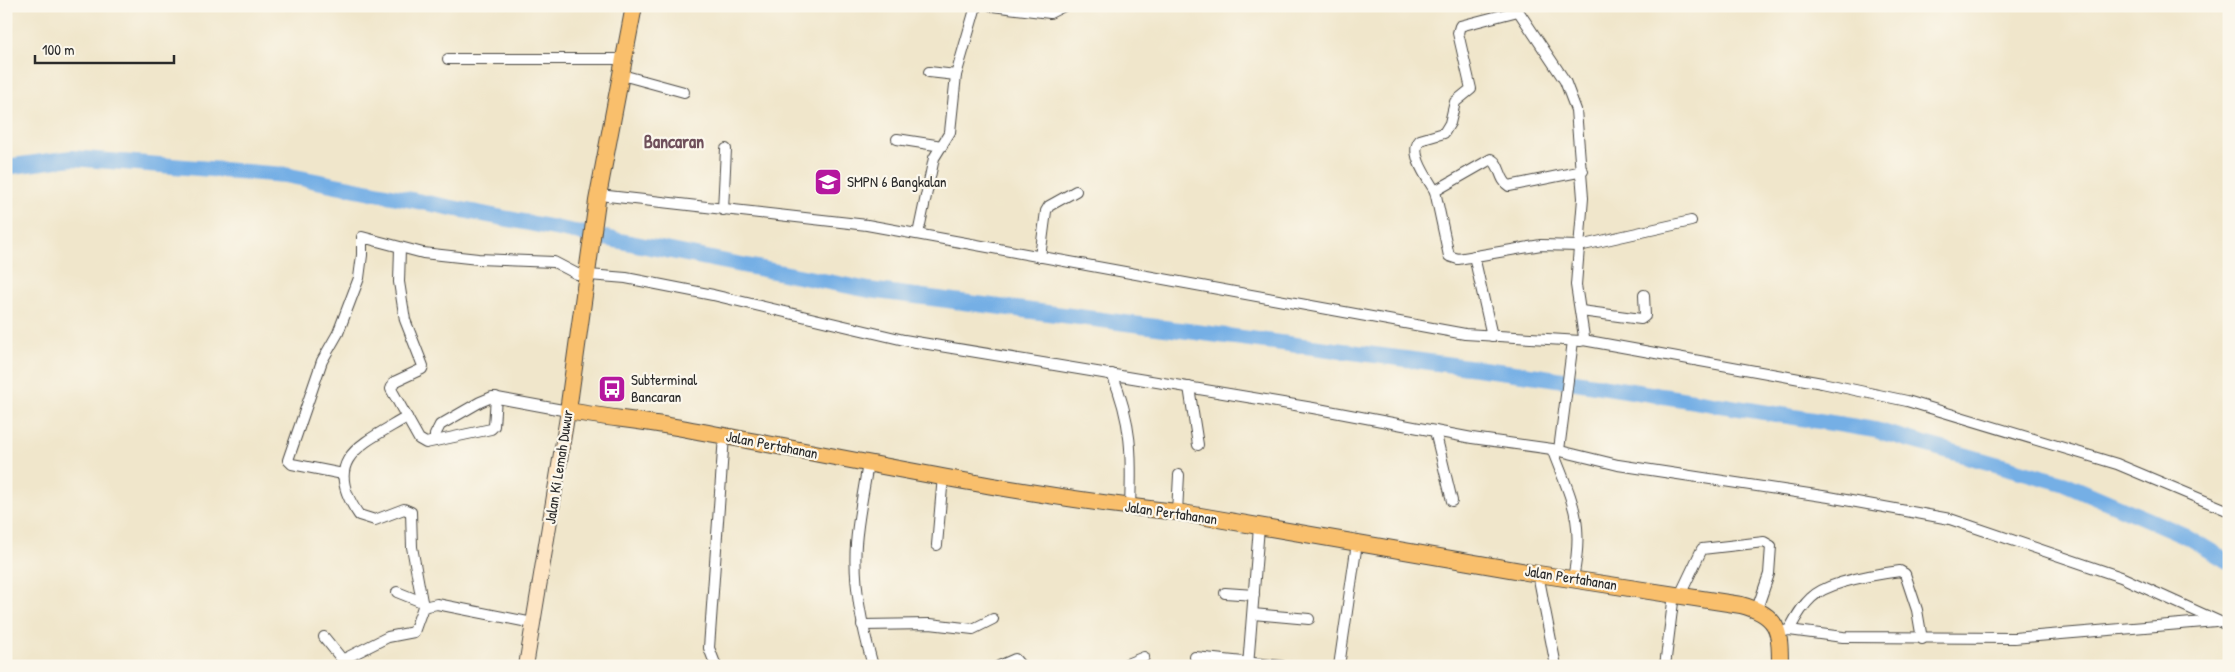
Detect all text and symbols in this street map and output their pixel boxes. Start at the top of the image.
scale bar [35,32,174,64]
text: 100 m [42,39,75,60]
district label: Bancaran [644,129,704,154]
school or university icon: SMPN 6 Bangkalan [813,167,843,197]
place label: SMPN 6 Bangkalan [847,171,947,192]
place label: Subterminal Bancaran [631,369,697,407]
bus stop icon: Subterminal Bancaran [597,374,627,404]
street label: Jalan Ki Lemah Duwur [539,408,578,526]
street label: Jalan Pertahanan [724,425,820,464]
street label: Jalan Pertahanan [1123,496,1219,529]
street label: Jalan Pertahanan [1523,560,1619,595]

